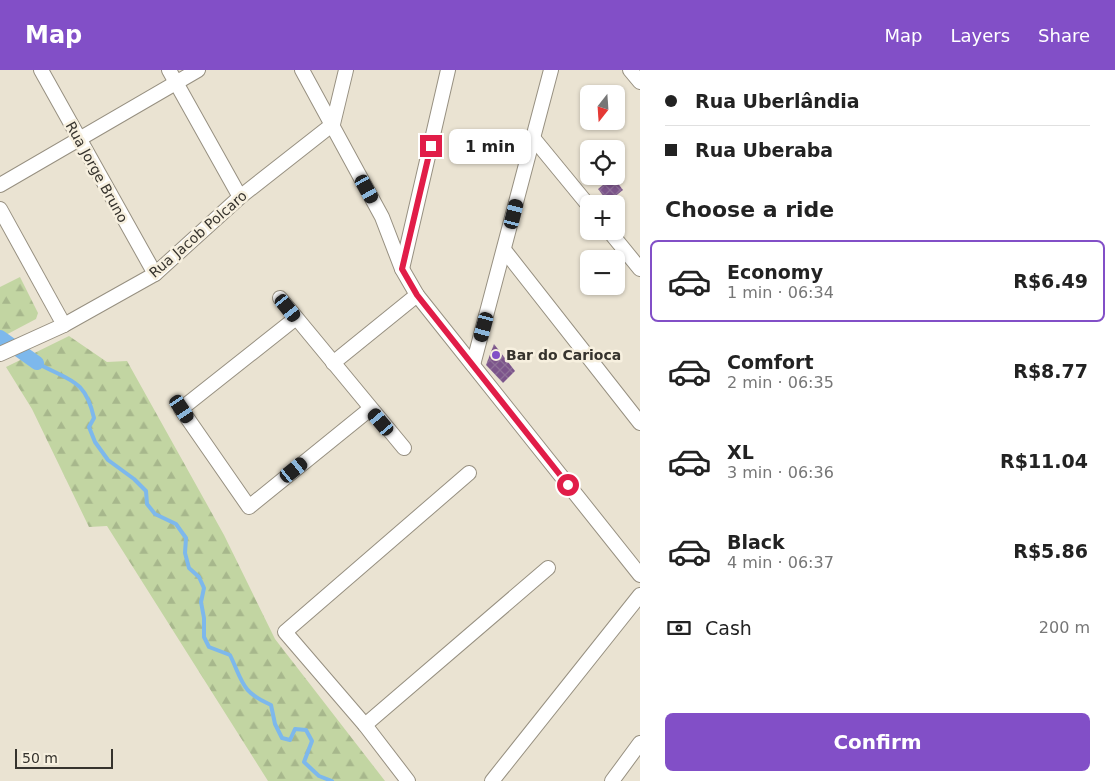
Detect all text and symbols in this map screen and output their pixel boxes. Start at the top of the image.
text: Map [25,21,82,49]
text: Map [884,25,922,46]
text: Layers [950,25,1010,46]
text: Share [1038,25,1090,46]
north arrow [580,85,625,130]
map controls [580,85,625,295]
text: Rua Uberlândia [695,90,860,112]
street label: Rua Jorge Bruno [63,119,131,225]
callout: 1 min [448,128,531,164]
route end [420,135,442,157]
text: 1 min [465,137,515,156]
text: Rua Uberaba [695,139,833,161]
button: locate [580,140,625,185]
car [353,172,380,206]
street label: Rua Jacob Polcaro [146,187,250,281]
button: + [580,195,625,240]
text: Choose a ride [665,197,834,222]
car [503,198,524,230]
button: − [580,250,625,295]
icon: car [667,259,712,304]
text: Economy [727,261,823,283]
text: R$6.49 [1013,270,1088,292]
text: 1 min · 06:34 [727,283,834,302]
car [272,292,303,324]
car [472,311,495,343]
place label: Bar do Carioca [506,347,621,363]
marker: Bar do Carioca [490,349,502,361]
icon: car [667,349,712,394]
text: Comfort [727,351,814,373]
text: R$8.77 [1013,360,1088,382]
text: 2 min · 06:35 [727,373,834,392]
car [167,392,196,426]
car [365,406,396,438]
icon: car [667,439,712,484]
text: XL [727,441,754,463]
text: R$11.04 [1000,450,1088,472]
car [277,455,310,485]
text: 3 min · 06:36 [727,463,834,482]
route start [557,474,579,496]
icon: car [667,529,712,574]
text: Black [727,531,785,553]
text: R$5.86 [1013,540,1088,562]
text: 4 min · 06:37 [727,553,834,572]
icon: cash [665,614,693,642]
text: Cash [705,617,752,639]
text: 200 m [1039,618,1090,637]
button: Confirm [665,713,1090,771]
scale bar [15,746,112,769]
text: 50 m [22,750,58,766]

